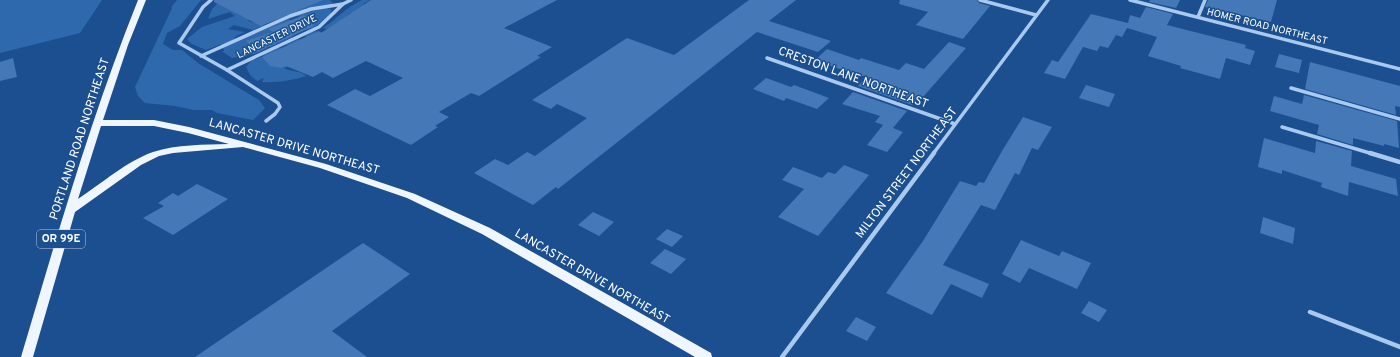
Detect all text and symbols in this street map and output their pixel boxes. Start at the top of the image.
street label: HOMER ROAD NORTHEAST [1205,6,1329,48]
street label: LANCASTER DRIVE [235,12,319,62]
street label: CRESTON LANE NORTHEAST [776,43,930,113]
street label: PORTLAND ROAD NORTHEAST [46,56,114,222]
street label: MILTON STREET NORTHEAST [852,104,962,242]
street label: LANCASTER DRIVE NORTHEAST [207,115,381,179]
street label: LANCASTER DRIVE NORTHEAST [511,226,673,328]
road number: OR 99E [37,230,85,248]

